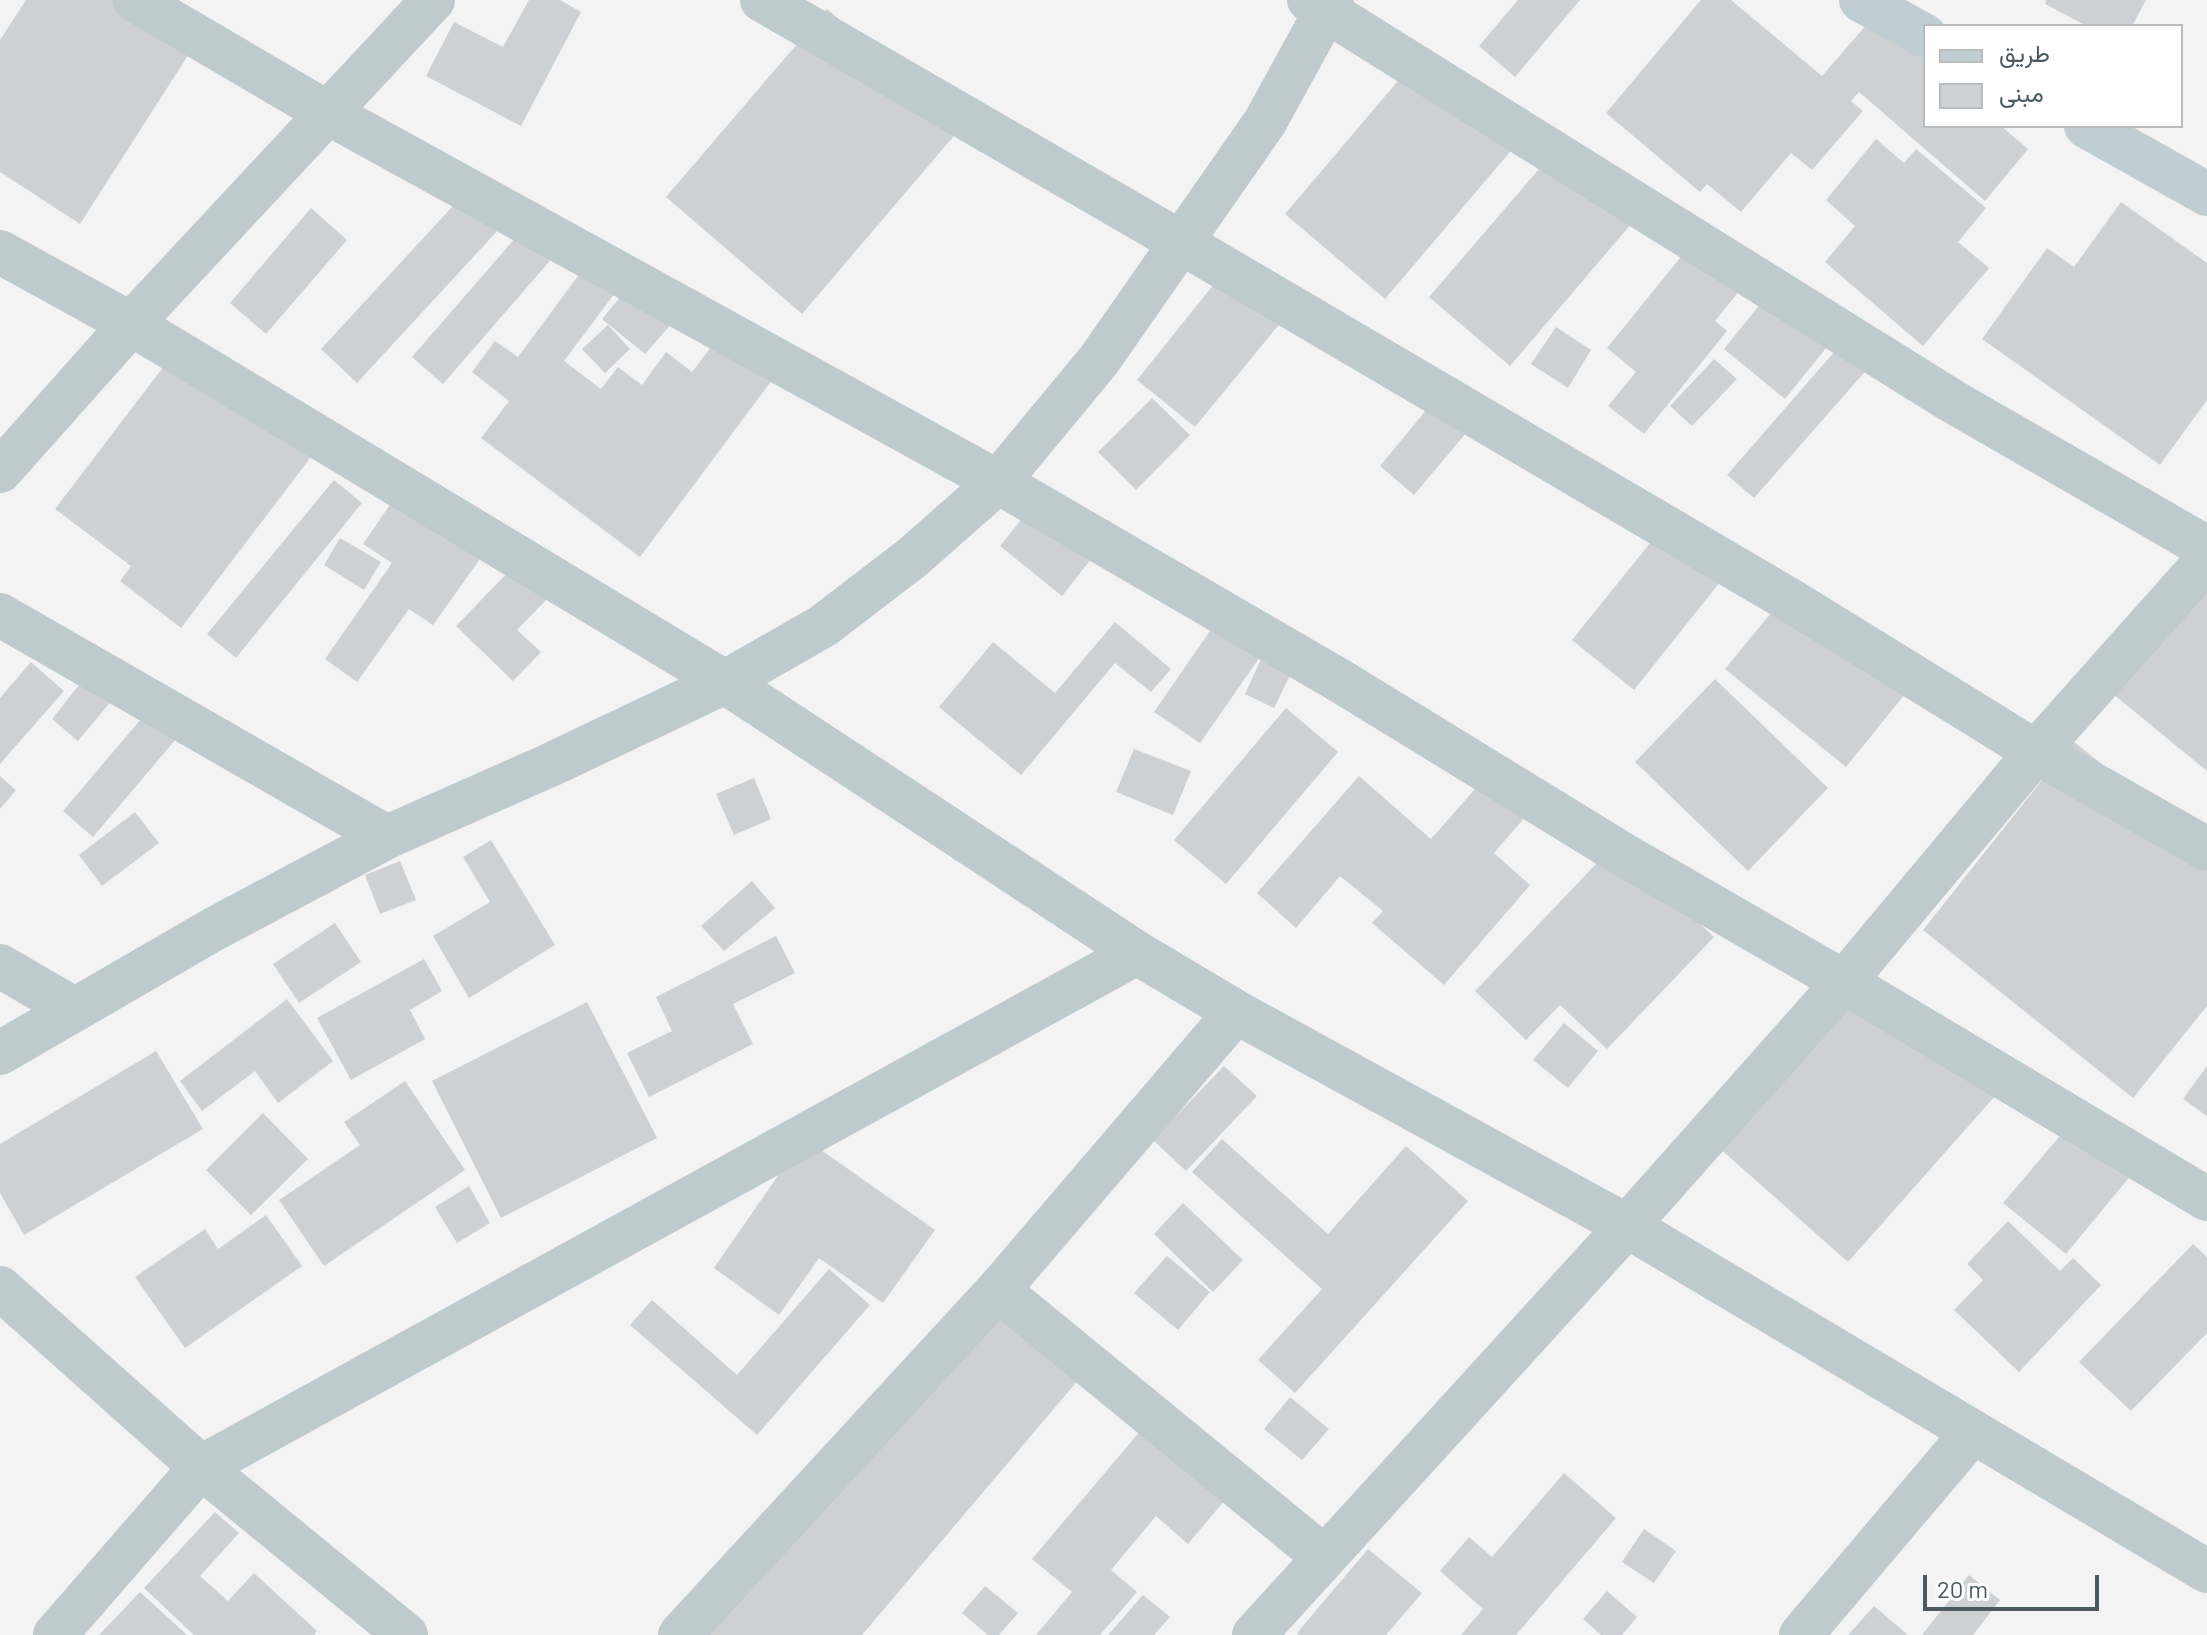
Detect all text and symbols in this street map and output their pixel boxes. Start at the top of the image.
legend [1923,24,2183,128]
text: طريق [1999,38,2050,67]
text: مبنى [1999,78,2044,107]
scale bar [1927,1559,2103,1609]
text: 20 m [1937,1574,1988,1603]

